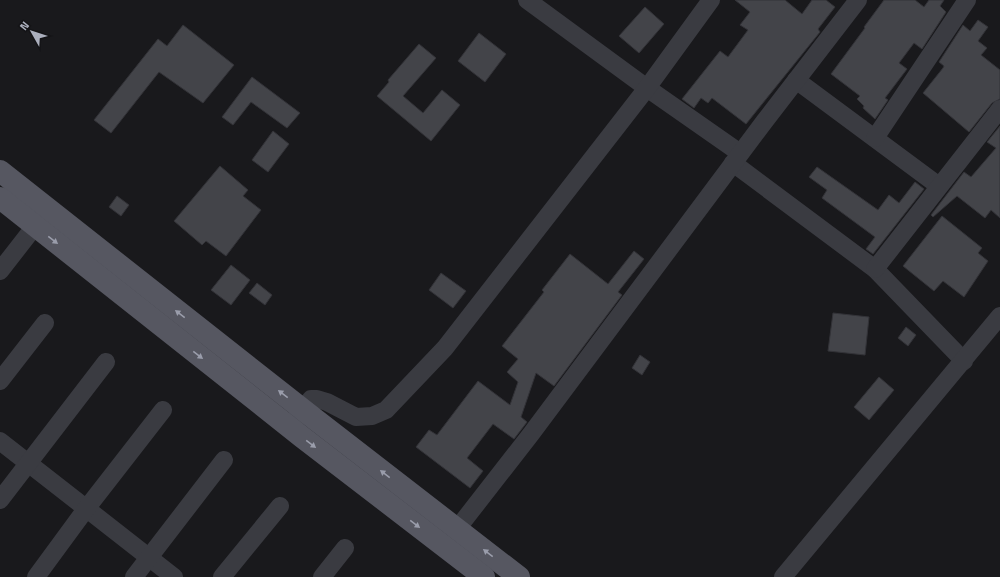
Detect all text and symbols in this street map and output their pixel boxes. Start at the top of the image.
north arrow [12,12,52,52]
text: N [16,18,33,34]
one-way arrow [47,235,58,244]
one-way arrow [175,310,186,318]
one-way arrow [193,351,204,360]
one-way arrow [277,390,288,398]
one-way arrow [306,440,317,449]
one-way arrow [380,469,391,478]
one-way arrow [409,519,420,528]
one-way arrow [483,549,494,557]

